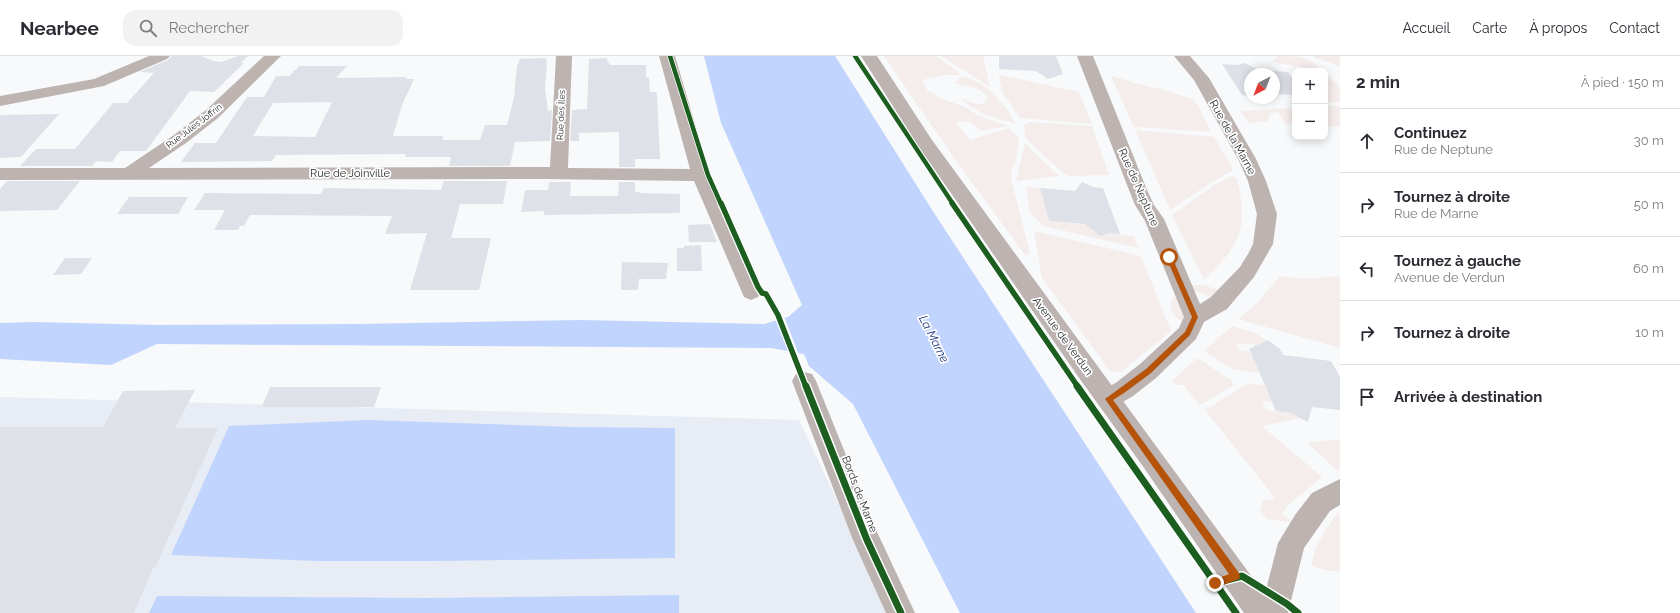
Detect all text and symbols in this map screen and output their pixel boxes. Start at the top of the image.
search box [123,10,403,46]
text: Nearbee [20,17,99,39]
icon: search [137,17,159,39]
text: Rechercher [169,19,249,37]
text: Accueil [1402,20,1450,36]
text: Carte [1472,20,1507,36]
text: À propos [1529,20,1587,36]
text: Contact [1609,20,1660,36]
north arrow [1244,68,1280,104]
map controls [1292,68,1328,140]
button: + [1292,68,1328,104]
text: 2 min [1356,72,1400,92]
text: À pied · 150 m [1581,75,1664,90]
street label: Rue des Îles [554,89,567,140]
street label: Rue de la Marne [1207,98,1259,177]
street label: Rue Jules Joffrin [164,102,224,150]
button: − [1292,104,1328,140]
text: Continuez [1394,124,1467,142]
icon: ahead [1356,130,1378,152]
text: 30 m [1634,133,1664,148]
text: Rue de Neptune [1394,142,1493,157]
street label: Rue de Neptune [1116,146,1162,229]
street label: Rue de Joinville [310,167,390,180]
text: Tournez à droite [1394,188,1510,206]
icon: right [1356,194,1378,216]
text: 50 m [1634,197,1664,212]
text: Rue de Marne [1394,206,1478,221]
route start [1160,248,1178,266]
text: Tournez à gauche [1394,252,1521,270]
icon: left [1356,258,1378,280]
text: 60 m [1633,261,1664,276]
text: Avenue de Verdun [1394,270,1505,285]
street label: Avenue de Verdun [1030,295,1095,378]
water label: La Marne [916,313,952,365]
icon: right [1356,322,1378,344]
text: Tournez à droite [1394,324,1510,342]
text: 10 m [1635,325,1664,340]
icon: arrive [1356,386,1378,408]
text: Arrivée à destination [1394,388,1542,406]
street label: Bords de Marne [839,454,880,535]
route end [1206,574,1224,592]

